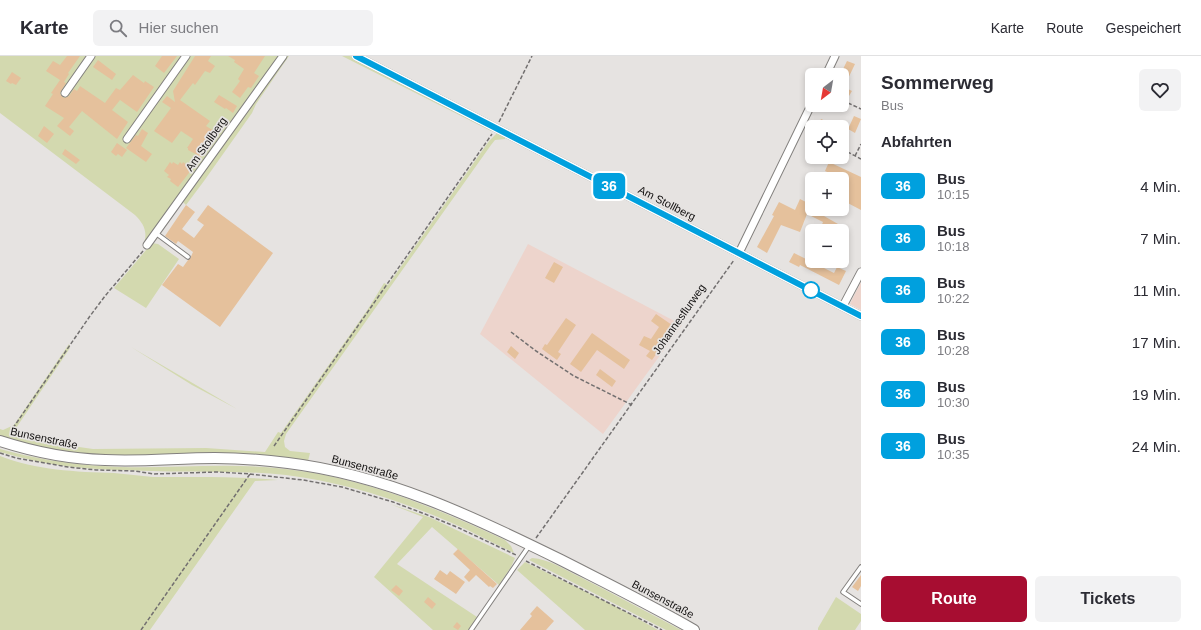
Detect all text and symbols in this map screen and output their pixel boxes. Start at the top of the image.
search box [93,10,373,46]
text: Karte [20,17,69,38]
icon: search [107,17,129,39]
text: Hier suchen [139,19,219,36]
text: Karte [991,20,1024,36]
text: Route [1046,20,1084,36]
text: Gespeichert [1106,20,1181,36]
north arrow [805,68,849,112]
map controls [805,68,849,268]
button: heart [1139,69,1181,111]
text: Sommerweg [881,72,994,93]
text: Bus [881,98,903,113]
street label: Am Stollberg [183,115,229,173]
button: locate [805,120,849,164]
text: Abfahrten [881,133,952,150]
text: Bus [937,170,965,187]
button: + [805,172,849,216]
line badge: 36 [591,173,627,199]
text: 36 [601,178,617,194]
text: 36 [895,178,911,194]
text: 4 Min. [1140,178,1181,195]
street label: Am Stollberg [636,183,698,223]
text: 10:15 [937,187,970,202]
text: Bus [937,222,965,239]
button: − [805,224,849,268]
text: 36 [895,230,911,246]
text: 7 Min. [1140,230,1181,247]
text: 10:18 [937,239,970,254]
text: Bus [937,274,965,291]
street label: Johannesflurweg [650,281,708,357]
unlabelled marker [802,281,820,299]
text: 36 [895,282,911,298]
text: 11 Min. [1133,282,1181,299]
text: 10:22 [937,291,970,306]
text: Bus [937,326,965,343]
text: 36 [895,334,911,350]
text: 17 Min. [1132,334,1181,351]
text: 10:28 [937,343,970,358]
text: Bus [937,378,965,395]
text: 36 [895,386,911,402]
text: 19 Min. [1132,386,1181,403]
text: 10:30 [937,395,970,410]
street label: Bunsenstraße [9,425,79,451]
text: Bus [937,430,965,447]
text: 36 [895,438,911,454]
text: 24 Min. [1132,438,1181,455]
text: 10:35 [937,447,970,462]
street label: Bunsenstraße [330,452,400,482]
button: Route [881,576,1027,622]
button: Tickets [1035,576,1181,622]
street label: Bunsenstraße [630,578,696,620]

